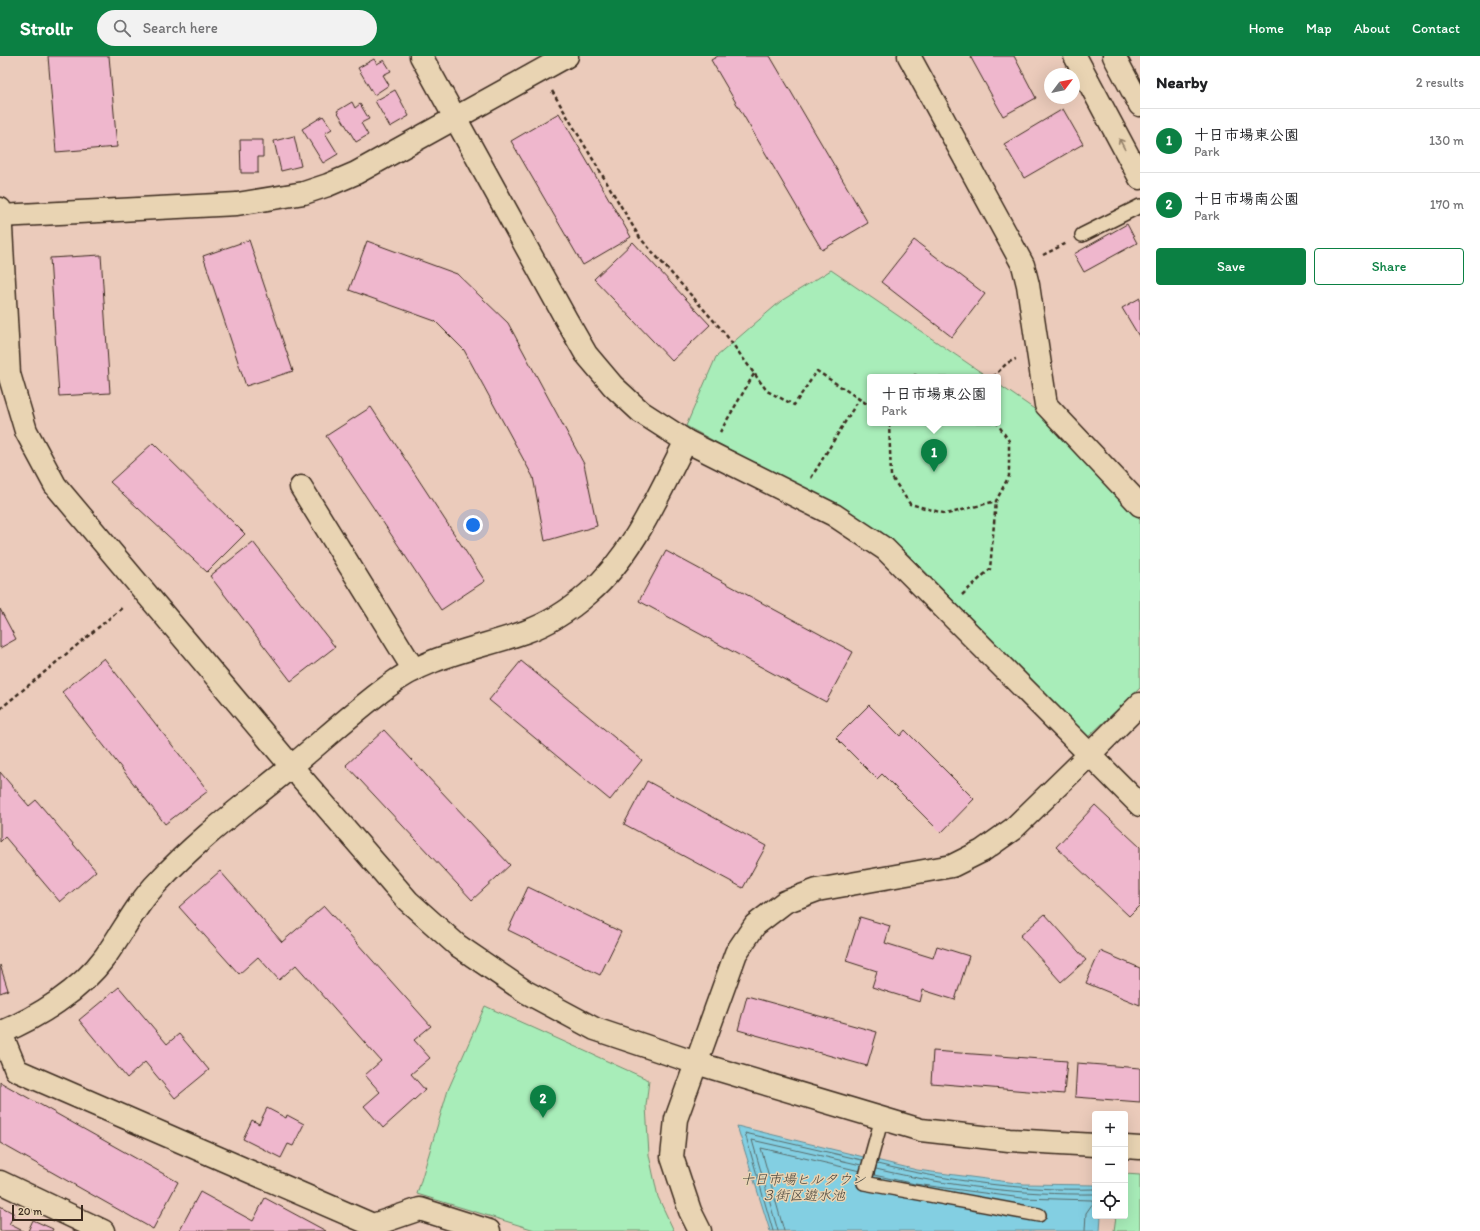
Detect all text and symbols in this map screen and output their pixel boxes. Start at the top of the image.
search box [97,10,377,46]
text: Strollr [20,17,73,40]
icon: search [111,17,133,39]
text: Search here [143,19,218,37]
text: Home [1249,20,1284,37]
text: Map [1306,20,1332,37]
text: About [1354,20,1390,37]
text: Contact [1412,20,1460,37]
north arrow [1044,68,1080,104]
text: Nearby [1156,72,1208,92]
text: 2 results [1416,75,1464,90]
text: 十日市場東公園 [1194,126,1299,144]
text: 1 [1166,133,1172,148]
text: 130 m [1429,133,1464,148]
one-way arrow [1117,138,1125,150]
text: Park [1194,144,1220,159]
text: 十日市場南公園 [1194,190,1299,208]
text: 2 [1166,197,1172,212]
text: 170 m [1430,197,1464,212]
text: Park [1194,208,1220,223]
button: Save [1156,248,1306,285]
button: Share [1314,248,1464,285]
popup [867,374,1001,426]
text: 十日市場東公園 [881,385,987,403]
text: Park [881,403,907,418]
pin: 1 [921,439,947,472]
your location [463,515,483,535]
pin: 2 [530,1085,556,1118]
map controls [1092,1111,1128,1219]
button: + [1092,1111,1128,1147]
button: − [1092,1147,1128,1183]
water label: 十日市場ヒルタウン ３街区遊水池 [740,1171,867,1204]
button: locate [1092,1183,1128,1219]
scale bar [12,1203,83,1222]
text: 20 m [18,1205,42,1218]

